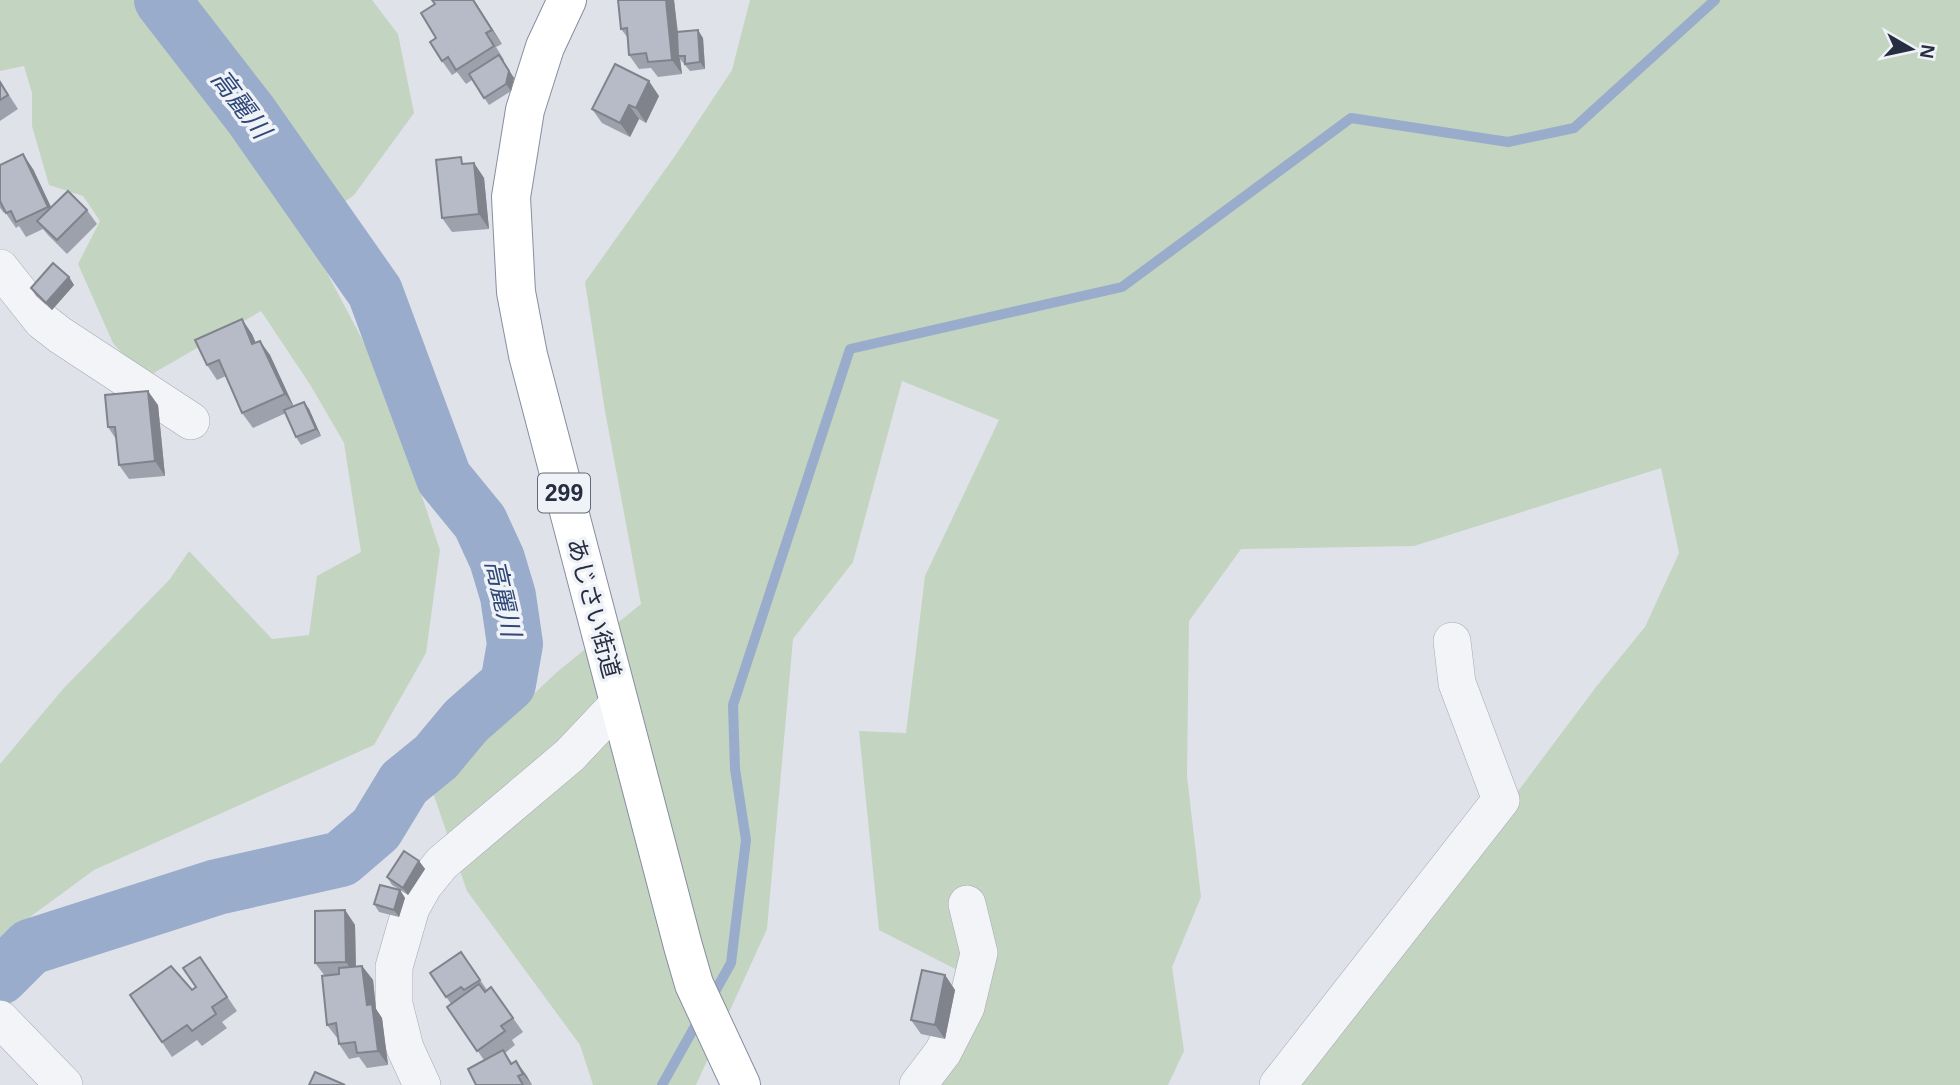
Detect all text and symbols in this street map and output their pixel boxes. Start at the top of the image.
north arrow [1876,14,1946,84]
text: N [1916,43,1939,60]
water label: 高麗川 [206,64,278,147]
road number: 299 [538,474,590,512]
street label: あじさい街道 [562,535,626,681]
water label: 高麗川 [480,557,527,642]

